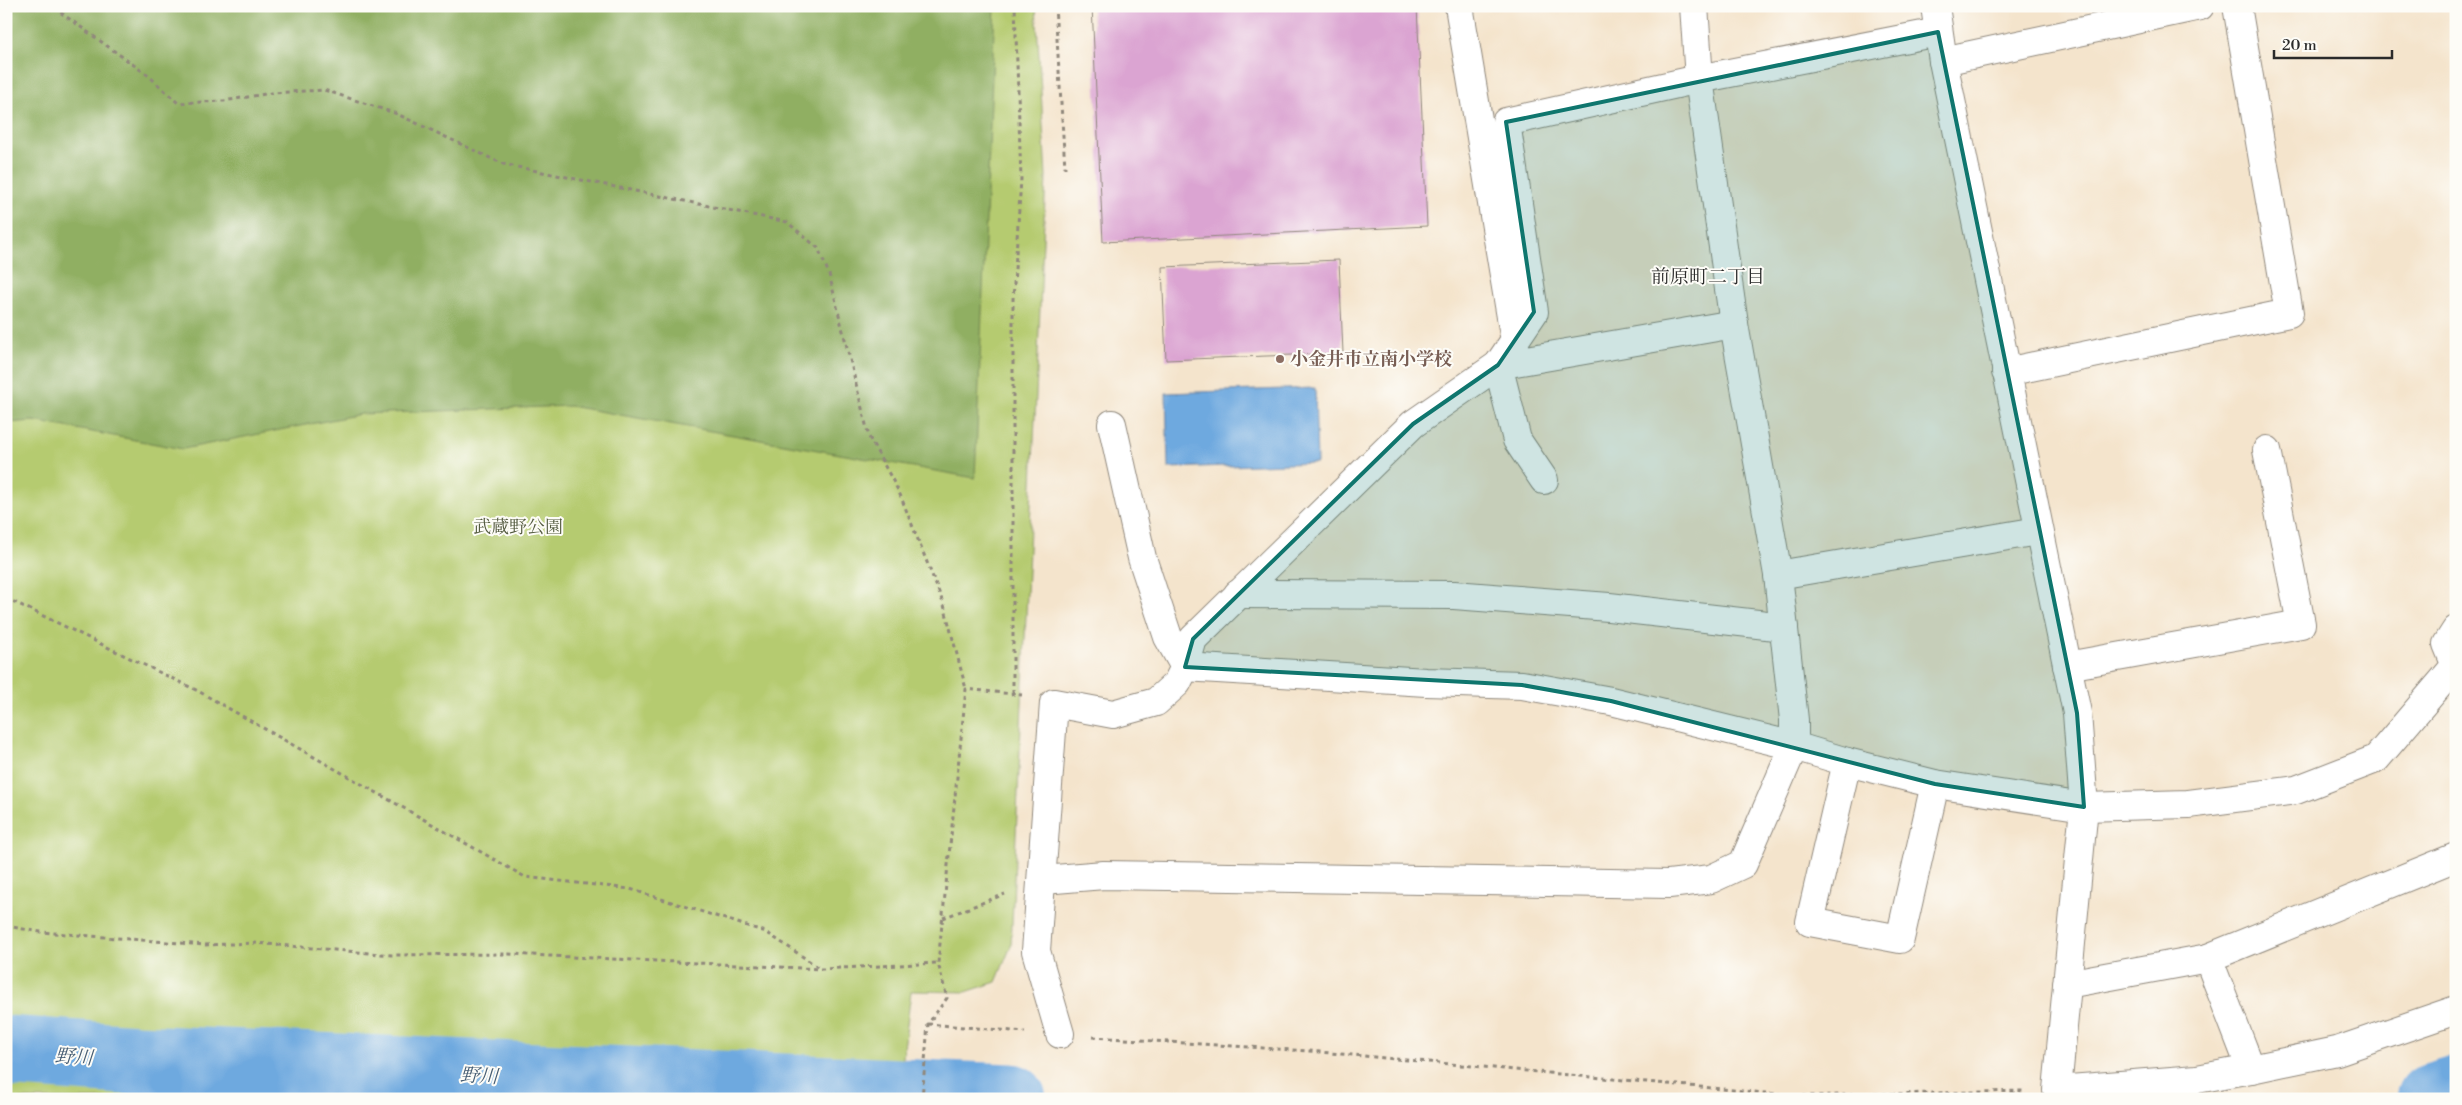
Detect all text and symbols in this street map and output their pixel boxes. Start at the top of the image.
scale bar [2274,28,2392,60]
text: 20 m [2282,36,2317,55]
district label: 前原町二丁目 [1651,265,1765,289]
place label: 小金井市立南小学校 [1290,348,1452,371]
marker: 小金井市立南小学校 [1274,353,1286,365]
park label: 武蔵野公園 [473,516,563,539]
water label: 野川 [54,1044,96,1070]
water label: 野川 [459,1063,501,1089]

